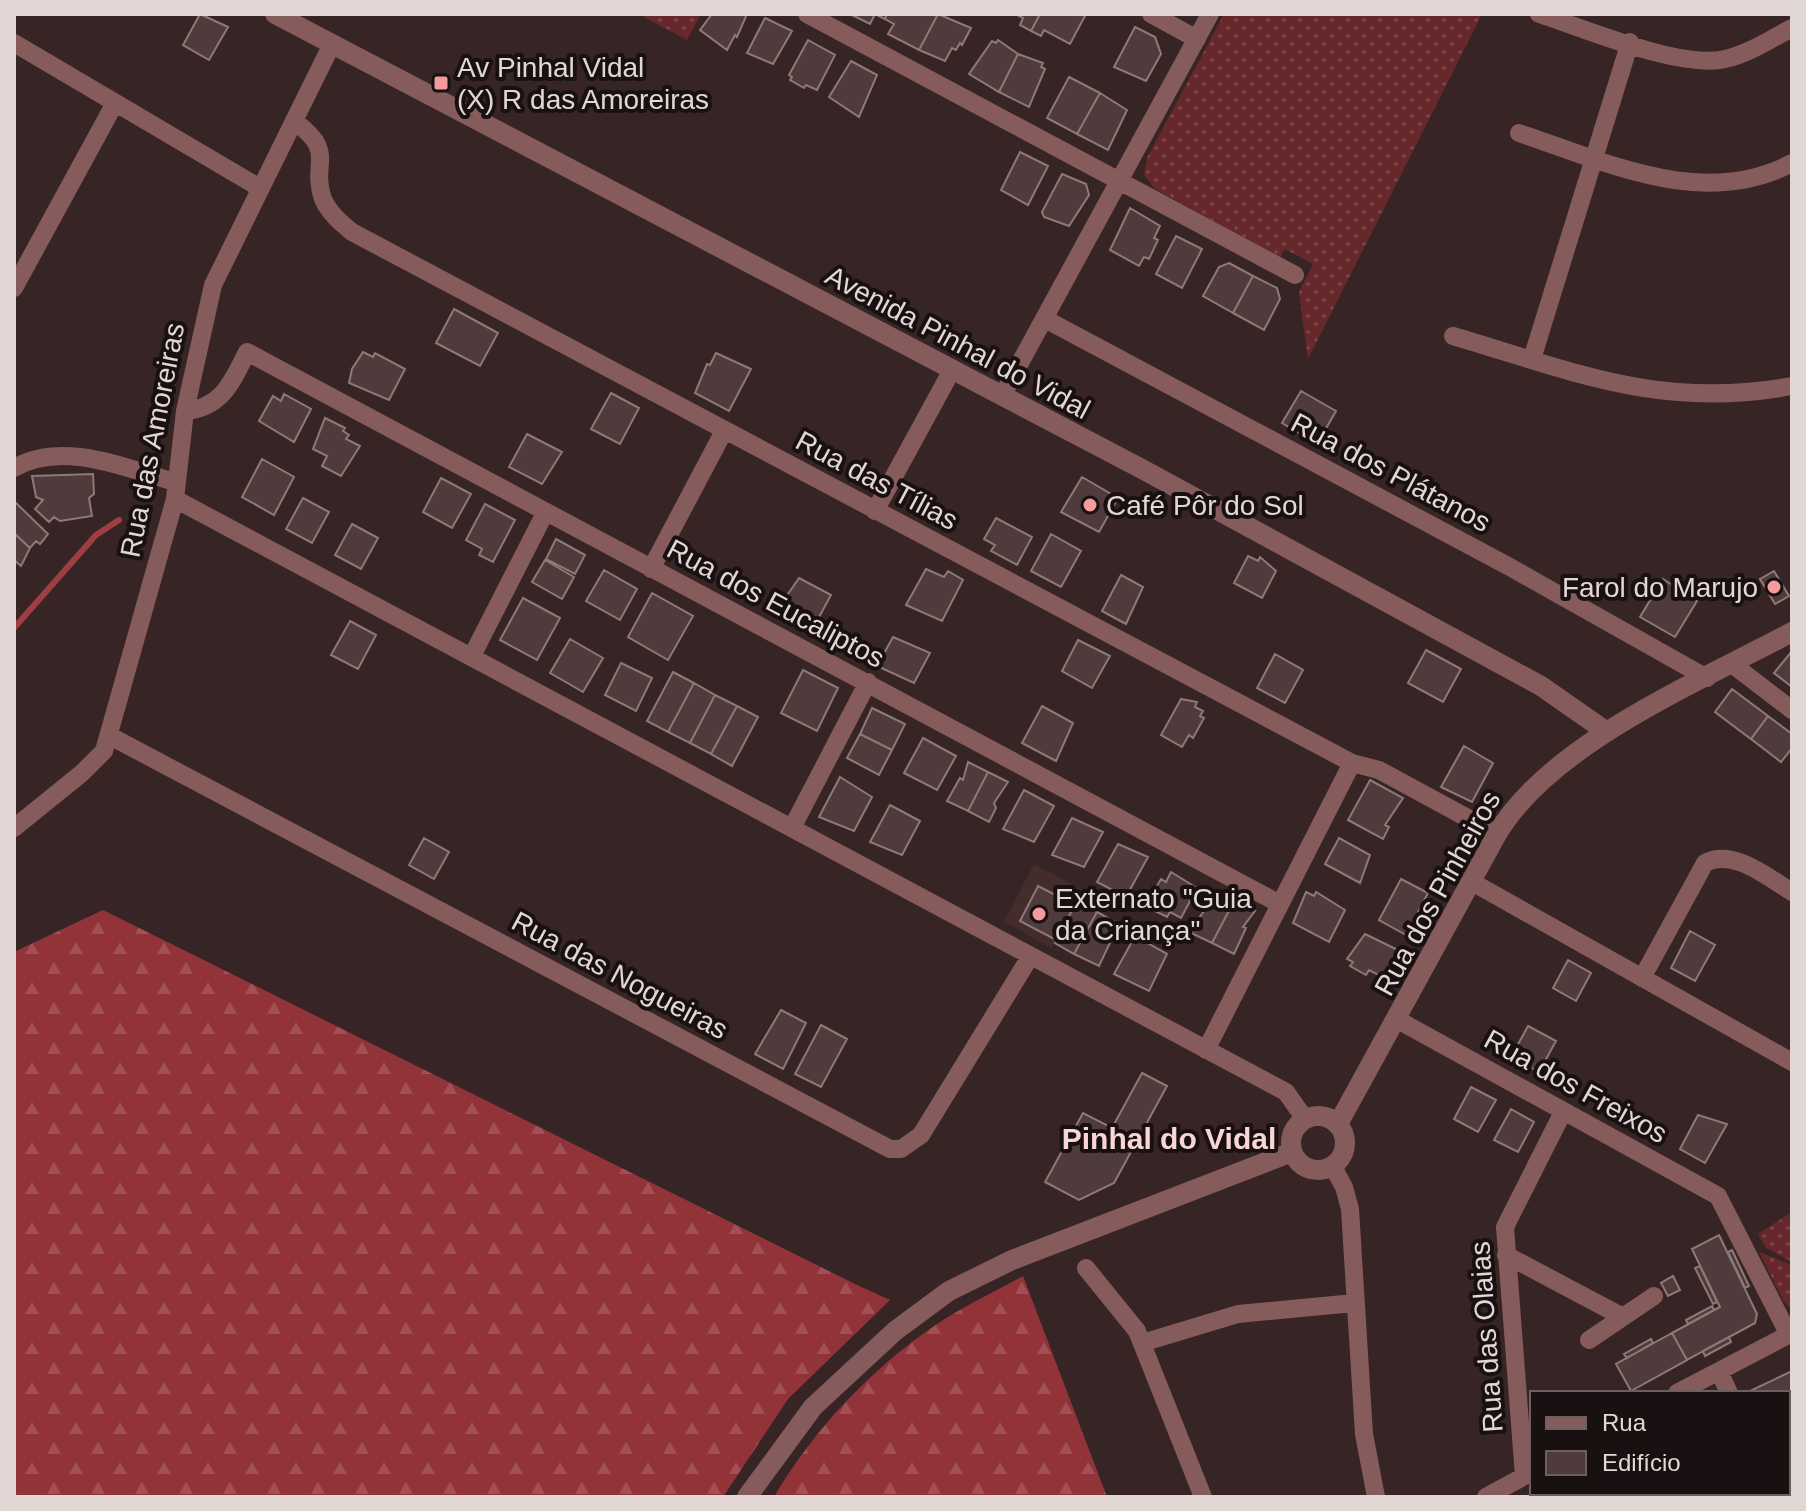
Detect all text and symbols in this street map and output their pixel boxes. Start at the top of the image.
place label: Av Pinhal Vidal (X) R das Amoreiras [457,52,709,115]
marker: Av Pinhal Vidal (X) R das Amoreiras [432,74,450,92]
street label: Avenida Pinhal do Vidal [820,260,1095,425]
street label: Rua das Amoreiras [115,320,190,560]
street label: Rua dos Plátanos [1286,407,1496,538]
street label: Rua das Tílias [791,425,963,536]
place label: Café Pôr do Sol [1106,490,1304,521]
marker: Café Pôr do Sol [1081,496,1099,514]
street label: Rua dos Eucaliptos [662,533,890,674]
place label: Farol do Marujo [1562,572,1758,603]
marker: Farol do Marujo [1765,578,1783,596]
street label: Rua dos Pinheiros [1368,786,1506,1001]
place label: Externato "Guia da Criança" [1055,883,1252,946]
street label: Rua das Nogueiras [507,905,733,1045]
marker: Externato "Guia da Criança" [1030,905,1048,923]
street label: Rua dos Freixos [1479,1023,1672,1149]
district label: Pinhal do Vidal [1062,1122,1276,1155]
street label: Rua das Olaias [1464,1240,1509,1434]
legend [1530,1391,1790,1495]
text: Rua [1602,1409,1647,1436]
text: Edifício [1602,1449,1681,1476]

